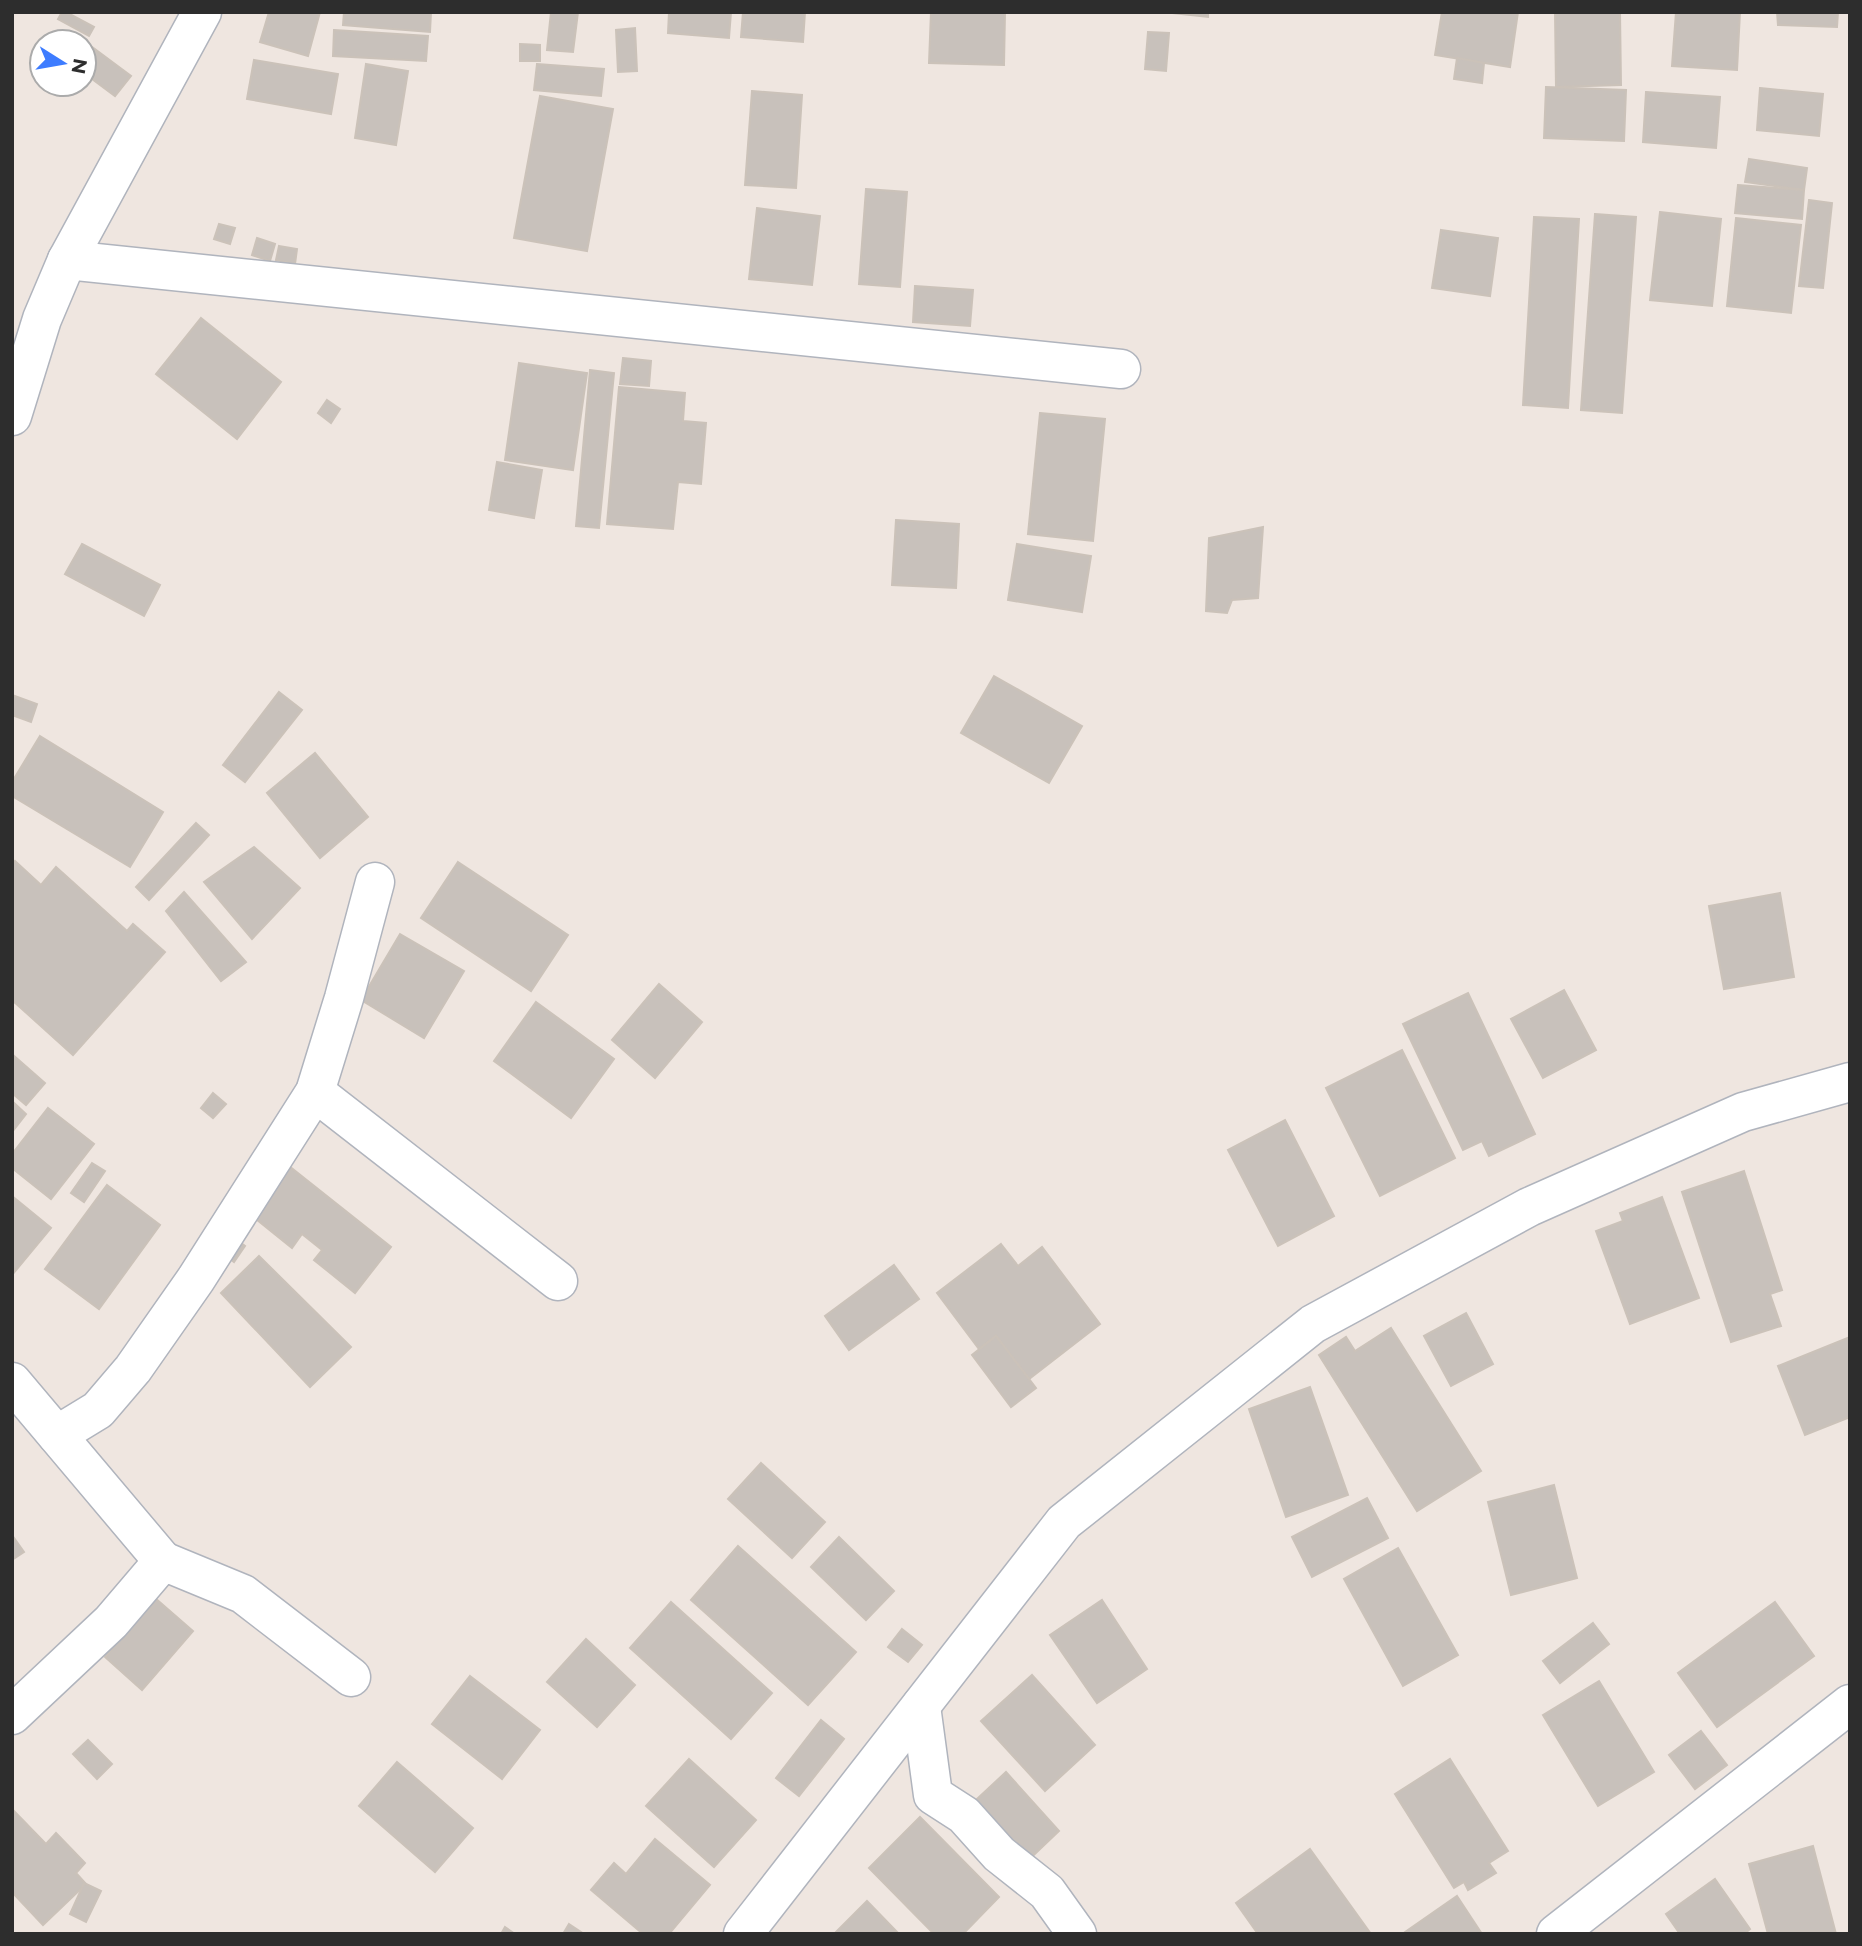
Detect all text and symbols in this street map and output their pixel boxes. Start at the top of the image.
north arrow [28,28,98,98]
text: N [66,56,92,76]

